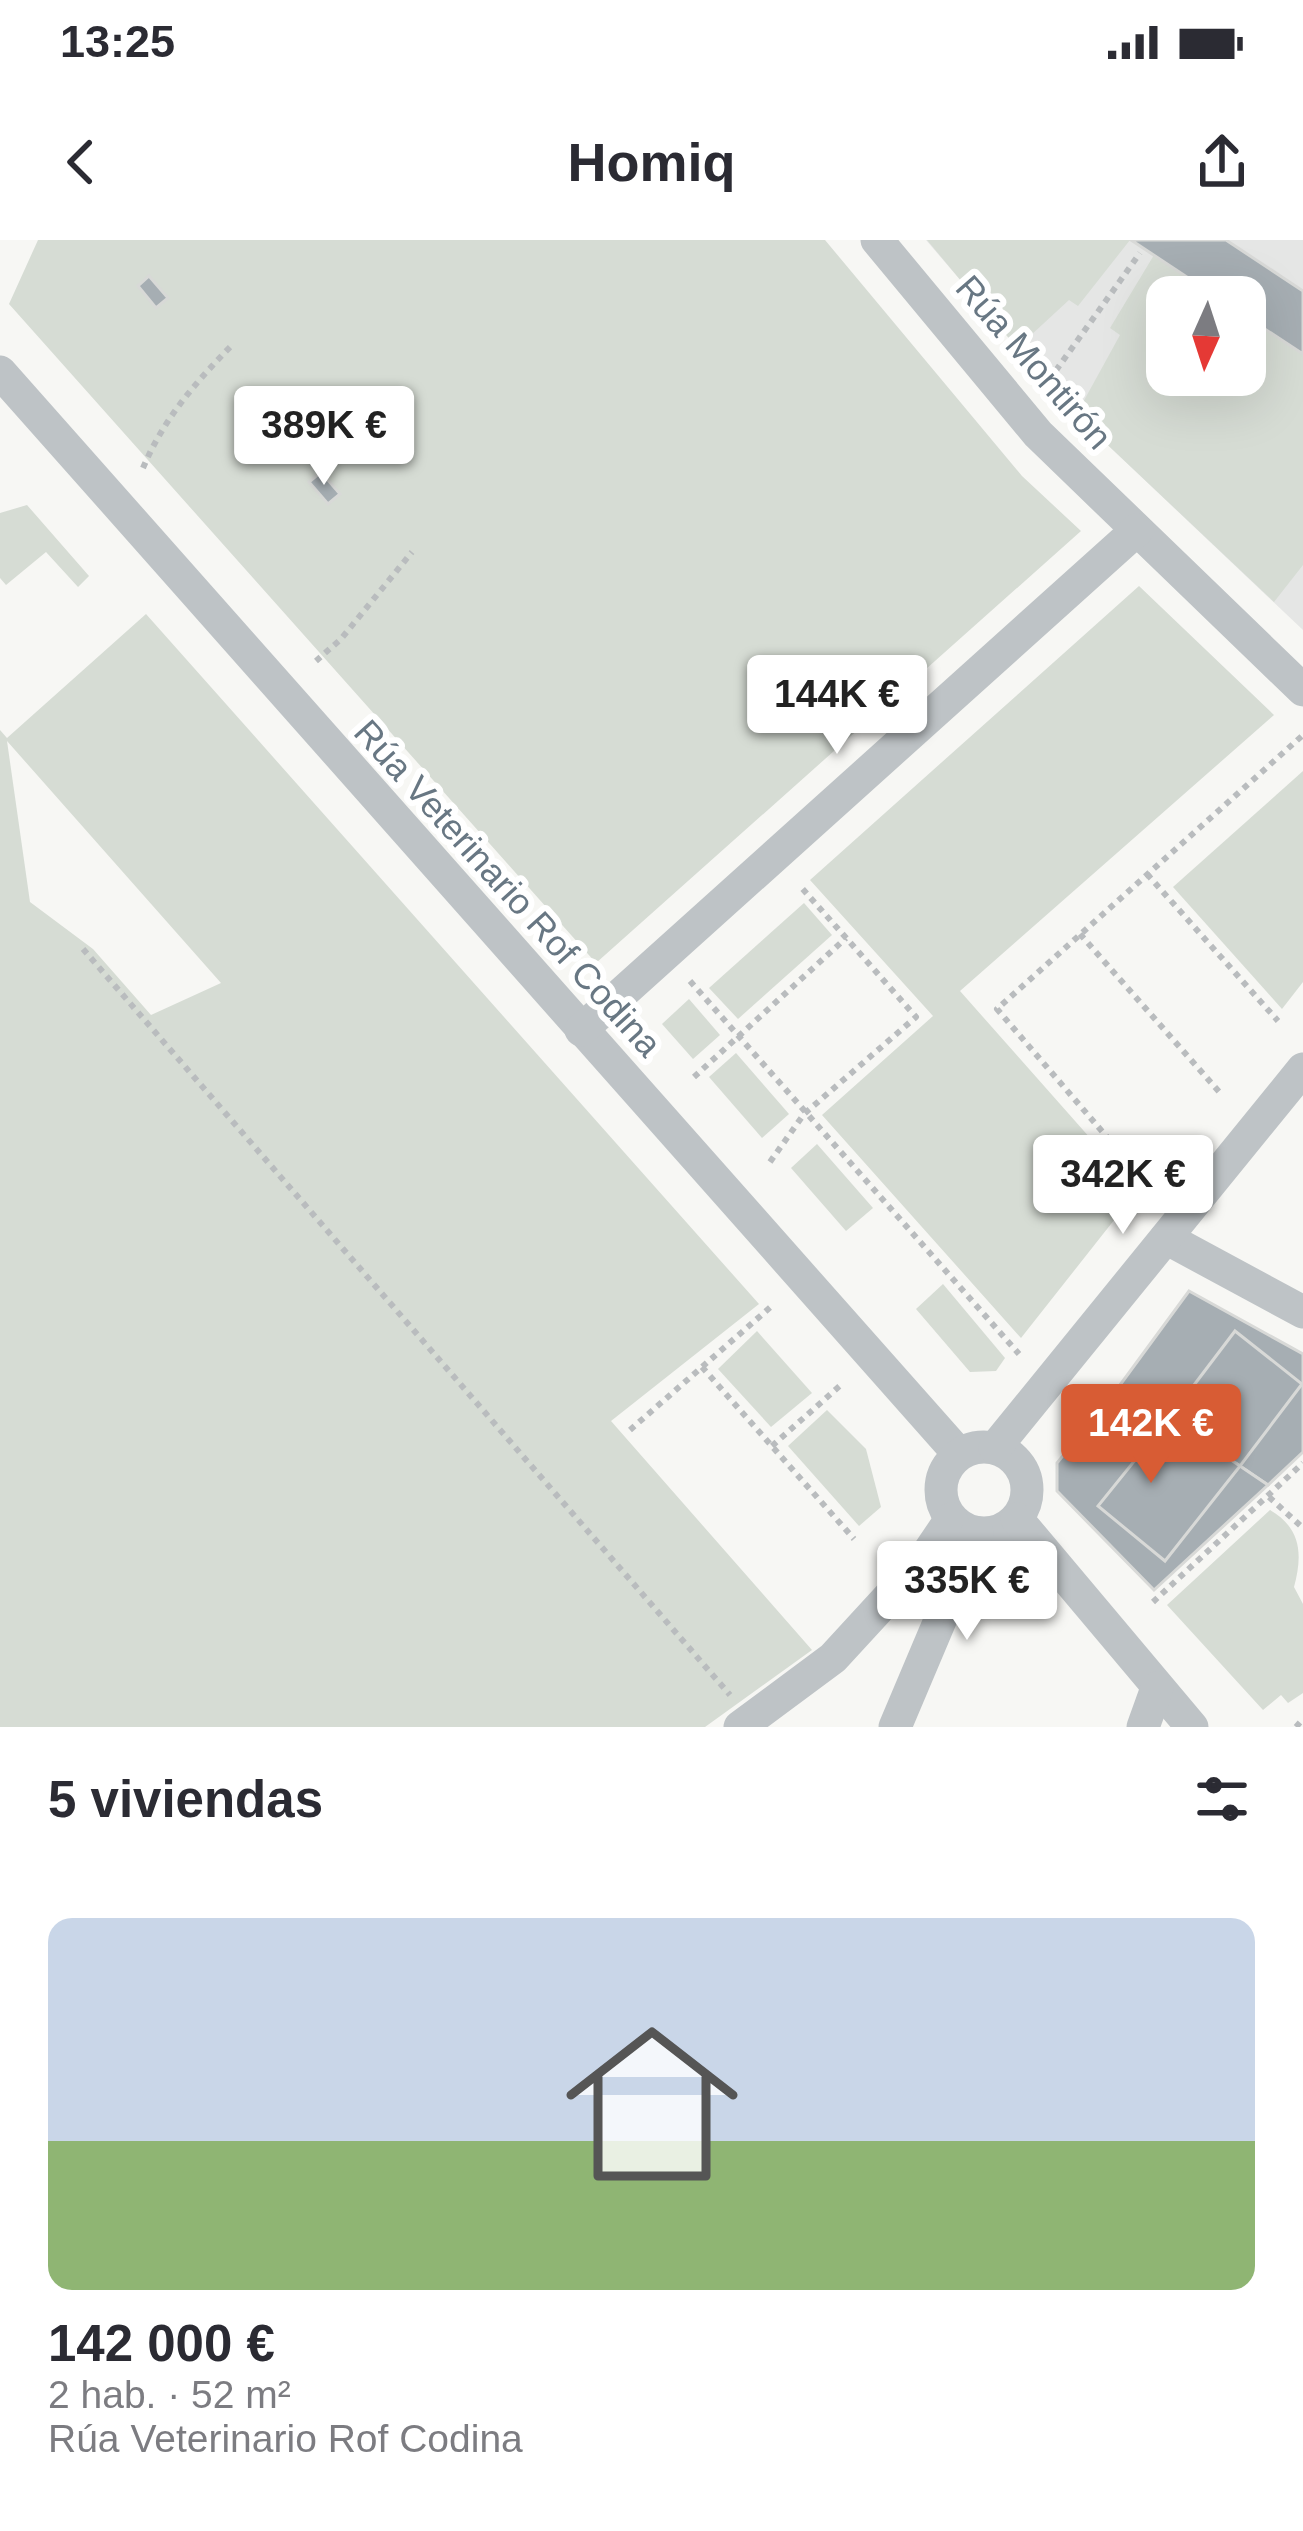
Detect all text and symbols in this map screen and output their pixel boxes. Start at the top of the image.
text: 13:25 [60,16,175,67]
icon: back [48,129,114,195]
icon: share [1189,129,1255,195]
text: Homiq [568,132,736,192]
street label: Rúa Montirón [948,267,1120,457]
north arrow [1146,276,1266,396]
map controls [1146,276,1266,396]
pin: 389K € [226,386,422,488]
text: 389K € [261,403,387,446]
pin: 144K € [739,655,935,757]
text: 144K € [774,672,900,715]
street label: Rúa Veterinario Rof Codina [346,711,671,1065]
pin: 342K € [1025,1135,1221,1237]
text: 342K € [1060,1152,1186,1195]
pin: 142K € [1053,1384,1249,1486]
text: 142K € [1088,1401,1214,1444]
pin: 335K € [869,1541,1065,1643]
text: 335K € [904,1558,1030,1601]
icon: filters [1189,1766,1255,1832]
text: 5 viviendas [48,1771,323,1828]
icon: home [544,1996,760,2212]
text: 142 000 € [48,2315,275,2372]
text: 2 hab. · 52 m² [48,2373,291,2416]
text: Rúa Veterinario Rof Codina [48,2417,523,2460]

